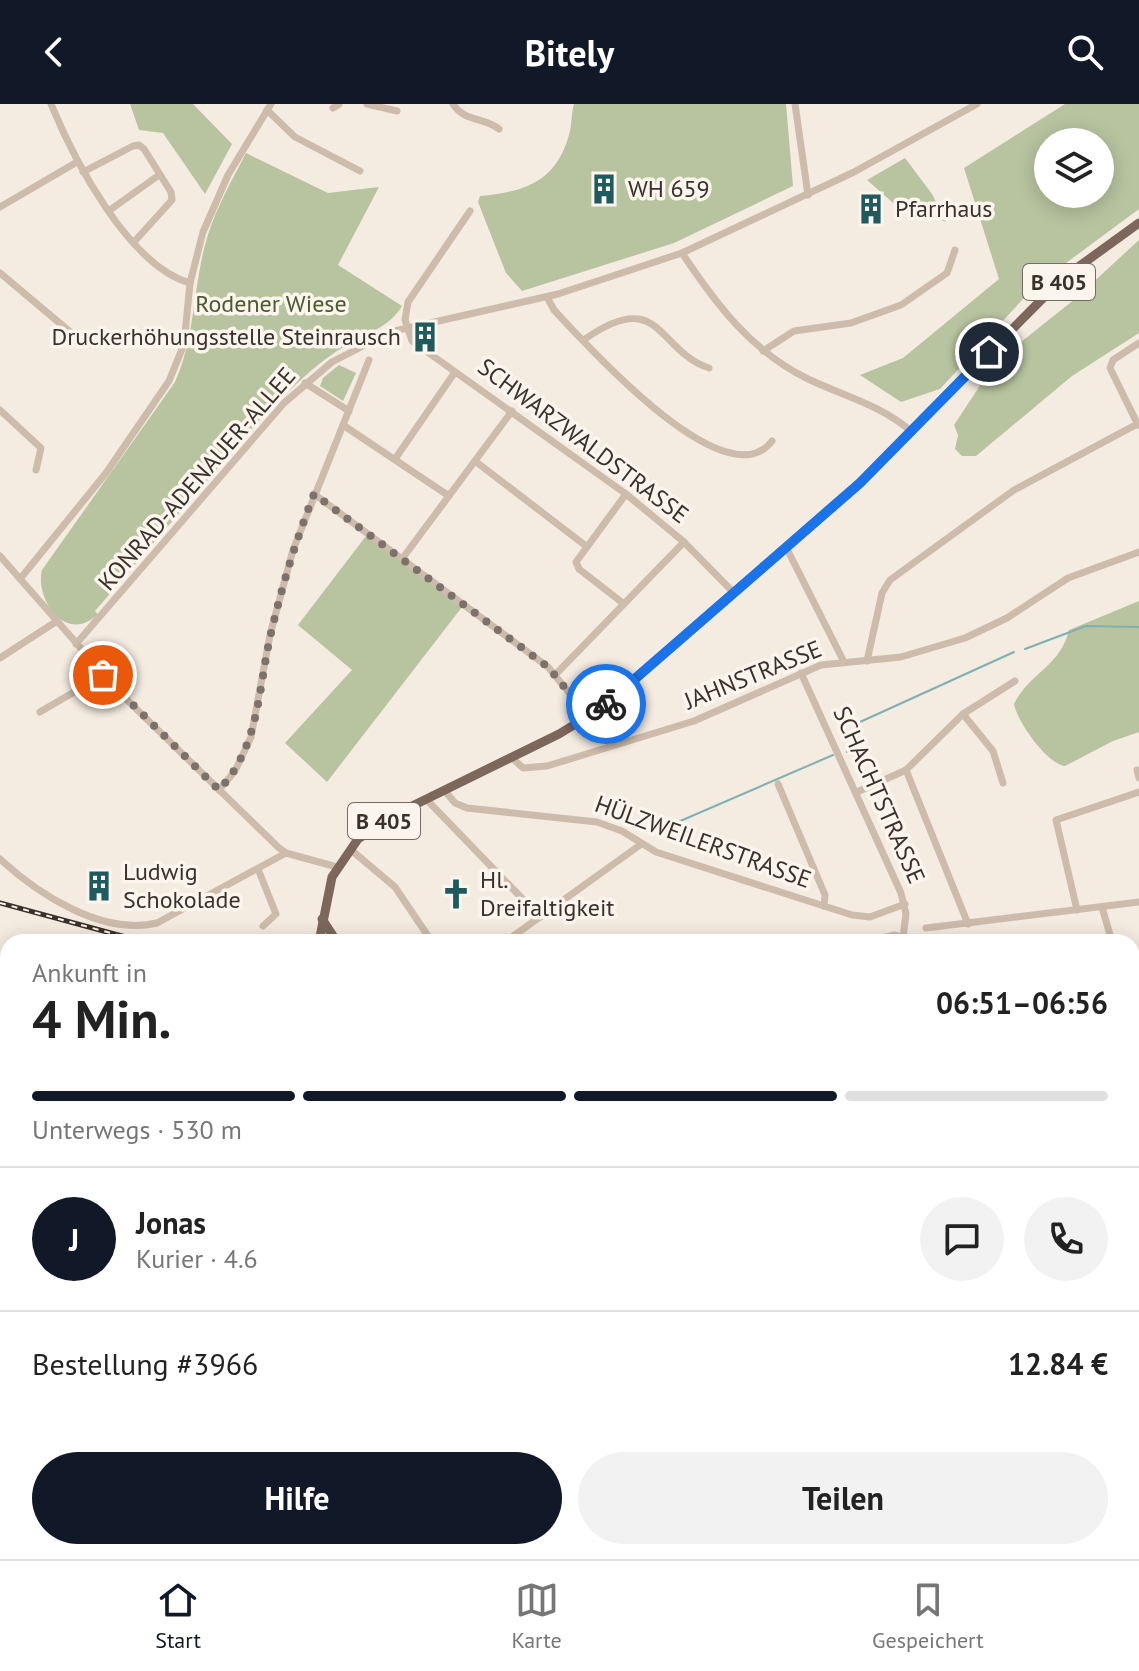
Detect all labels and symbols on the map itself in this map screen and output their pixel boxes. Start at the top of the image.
building icon: WH 659 [587,172,621,206]
place label: WH 659 [628,173,710,204]
building icon: Pfarrhaus [854,192,888,226]
place label: Pfarrhaus [895,193,992,224]
road number: B 405 [1023,264,1095,300]
park label: Rodener Wiese [195,288,347,319]
pin [955,318,1023,386]
building icon: Druckerhöhungsstelle Steinrausch [408,320,442,354]
place label: Druckerhöhungsstelle Steinrausch [51,321,401,352]
street label: SCHWARZWALDSTRASSE [472,351,695,530]
street label: KONRAD-ADENAUER-ALLEE [91,361,302,597]
street label: JAHNSTRASSE [679,633,826,717]
pin [69,641,137,709]
courier [566,664,646,744]
street label: SCHACHTSTRASSE [826,701,933,888]
street label: HÜLZWEILERSTRASSE [591,788,816,895]
road number: B 405 [348,803,420,839]
place label: Ludwig Schokolade [123,856,241,915]
place label: Hl. Dreifaltigkeit [480,864,614,923]
building icon: Ludwig Schokolade [82,869,116,903]
church icon: Hl. Dreifaltigkeit [439,877,473,911]

